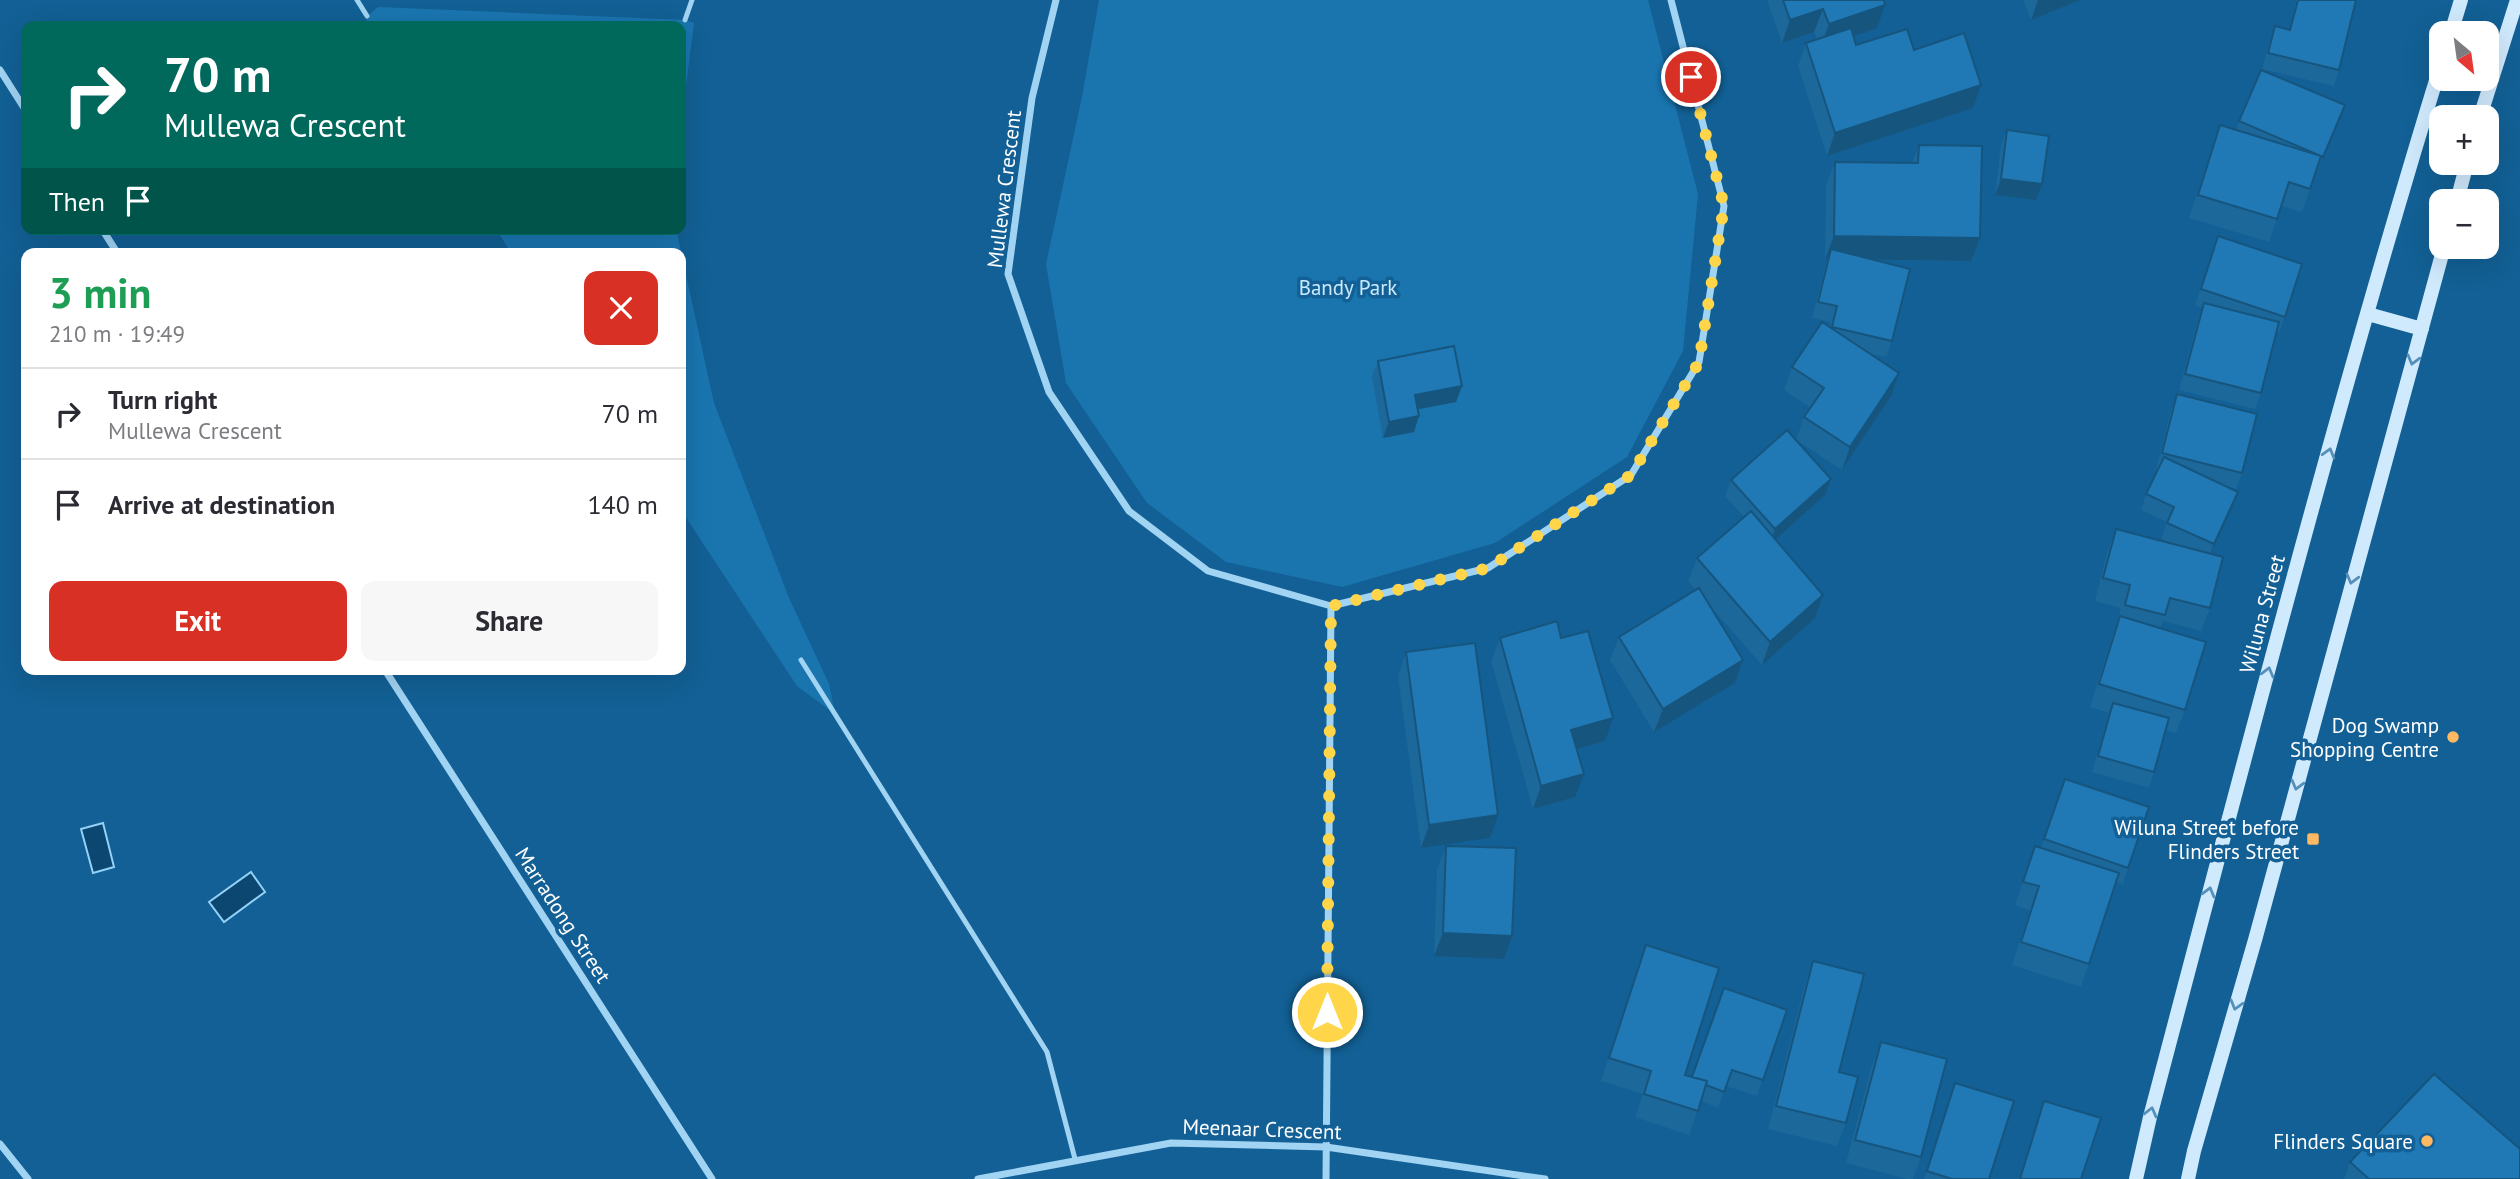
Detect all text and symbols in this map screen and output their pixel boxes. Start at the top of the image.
north arrow [2429,21,2499,91]
map controls [2429,21,2499,259]
text: 70 m [164,42,271,106]
pin [1661,47,1721,107]
icon: right [49,49,140,140]
icon: arrive [1672,58,1710,96]
text: Mullewa Crescent [164,104,406,146]
button: + [2429,105,2499,175]
street label: Mullewa Crescent [981,109,1027,269]
icon: arrive [119,182,157,220]
text: Then [49,185,105,218]
button: − [2429,189,2499,259]
text: 3 min [49,265,151,320]
button: close [584,271,658,345]
park label: Bandy Park [1299,274,1397,301]
text: 210 m · 19:49 [49,319,185,348]
one-way arrow [2407,354,2421,366]
text: Turn right [108,383,217,416]
icon: right [49,395,87,433]
text: 70 m [602,397,658,430]
text: Mullewa Crescent [108,416,282,445]
one-way arrow [2320,448,2335,460]
icon: arrive [49,486,87,524]
text: Arrive at destination [108,488,335,521]
text: 140 m [587,488,658,521]
street label: Wiluna Street [2233,552,2291,676]
one-way arrow [2346,573,2361,585]
button: Exit [49,581,347,661]
button: Share [361,581,658,661]
one-way arrow [2259,667,2274,679]
place label: Dog Swamp Shopping Centre [2290,712,2439,763]
marker: Dog Swamp Shopping Centre [2445,729,2461,745]
one-way arrow [2290,779,2305,791]
place label: Wiluna Street before Flinders Street [2114,814,2299,865]
marker: Wiluna Street before Flinders Street [2305,831,2321,847]
street label: Marradong Street [509,842,617,988]
one-way arrow [2201,887,2215,899]
position arrow [1290,975,1364,1049]
one-way arrow [2229,999,2244,1011]
one-way arrow [2143,1107,2157,1119]
street label: Meenaar Crescent [1182,1113,1342,1145]
place label: Flinders Square [2273,1128,2413,1155]
marker: Flinders Square [2419,1133,2435,1149]

